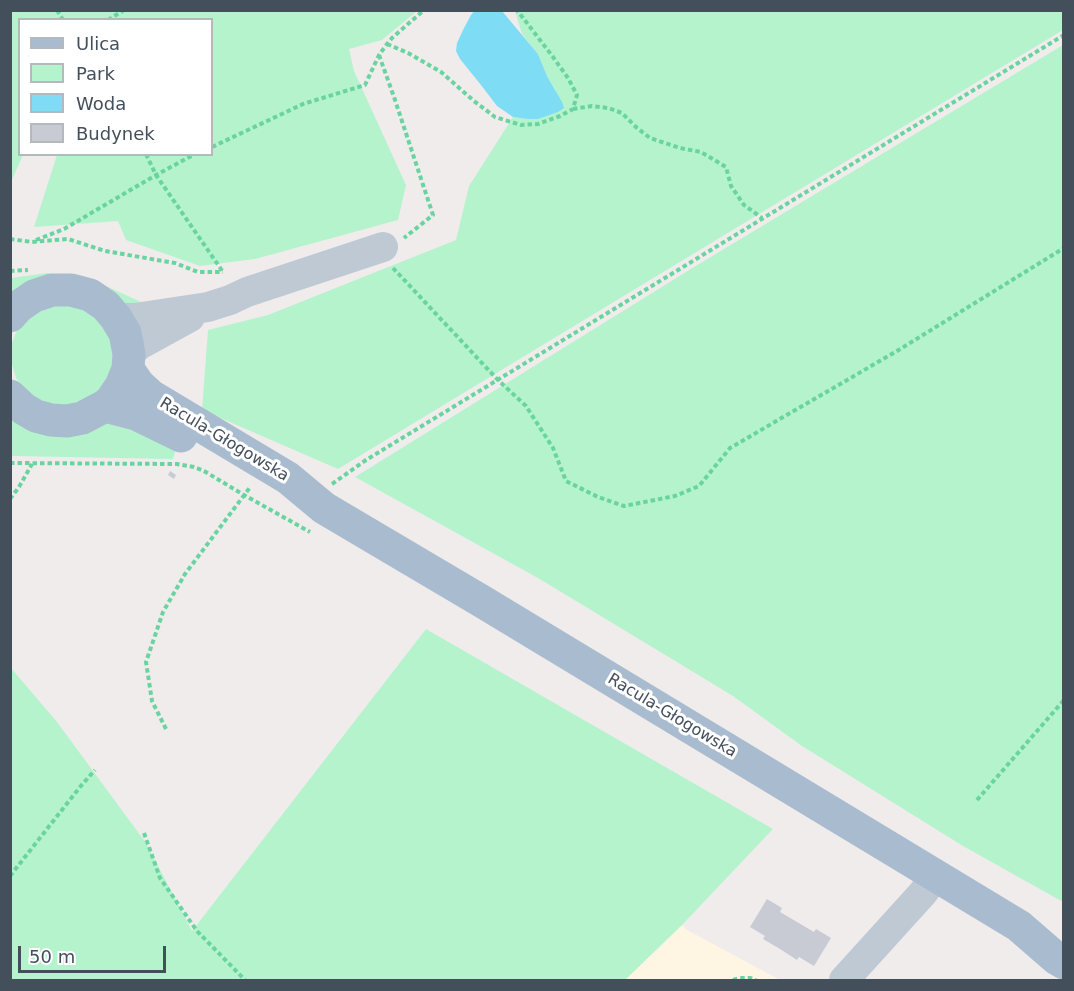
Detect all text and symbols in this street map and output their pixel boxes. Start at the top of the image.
legend [18,18,213,156]
text: Ulica [76,33,120,54]
text: Park [76,63,115,84]
text: Woda [76,93,126,114]
text: Budynek [76,123,155,144]
street label: Racula-Głogowska [156,394,292,486]
street label: Racula-Głogowska [604,670,740,762]
scale bar [21,934,170,972]
text: 50 m [29,946,75,967]

